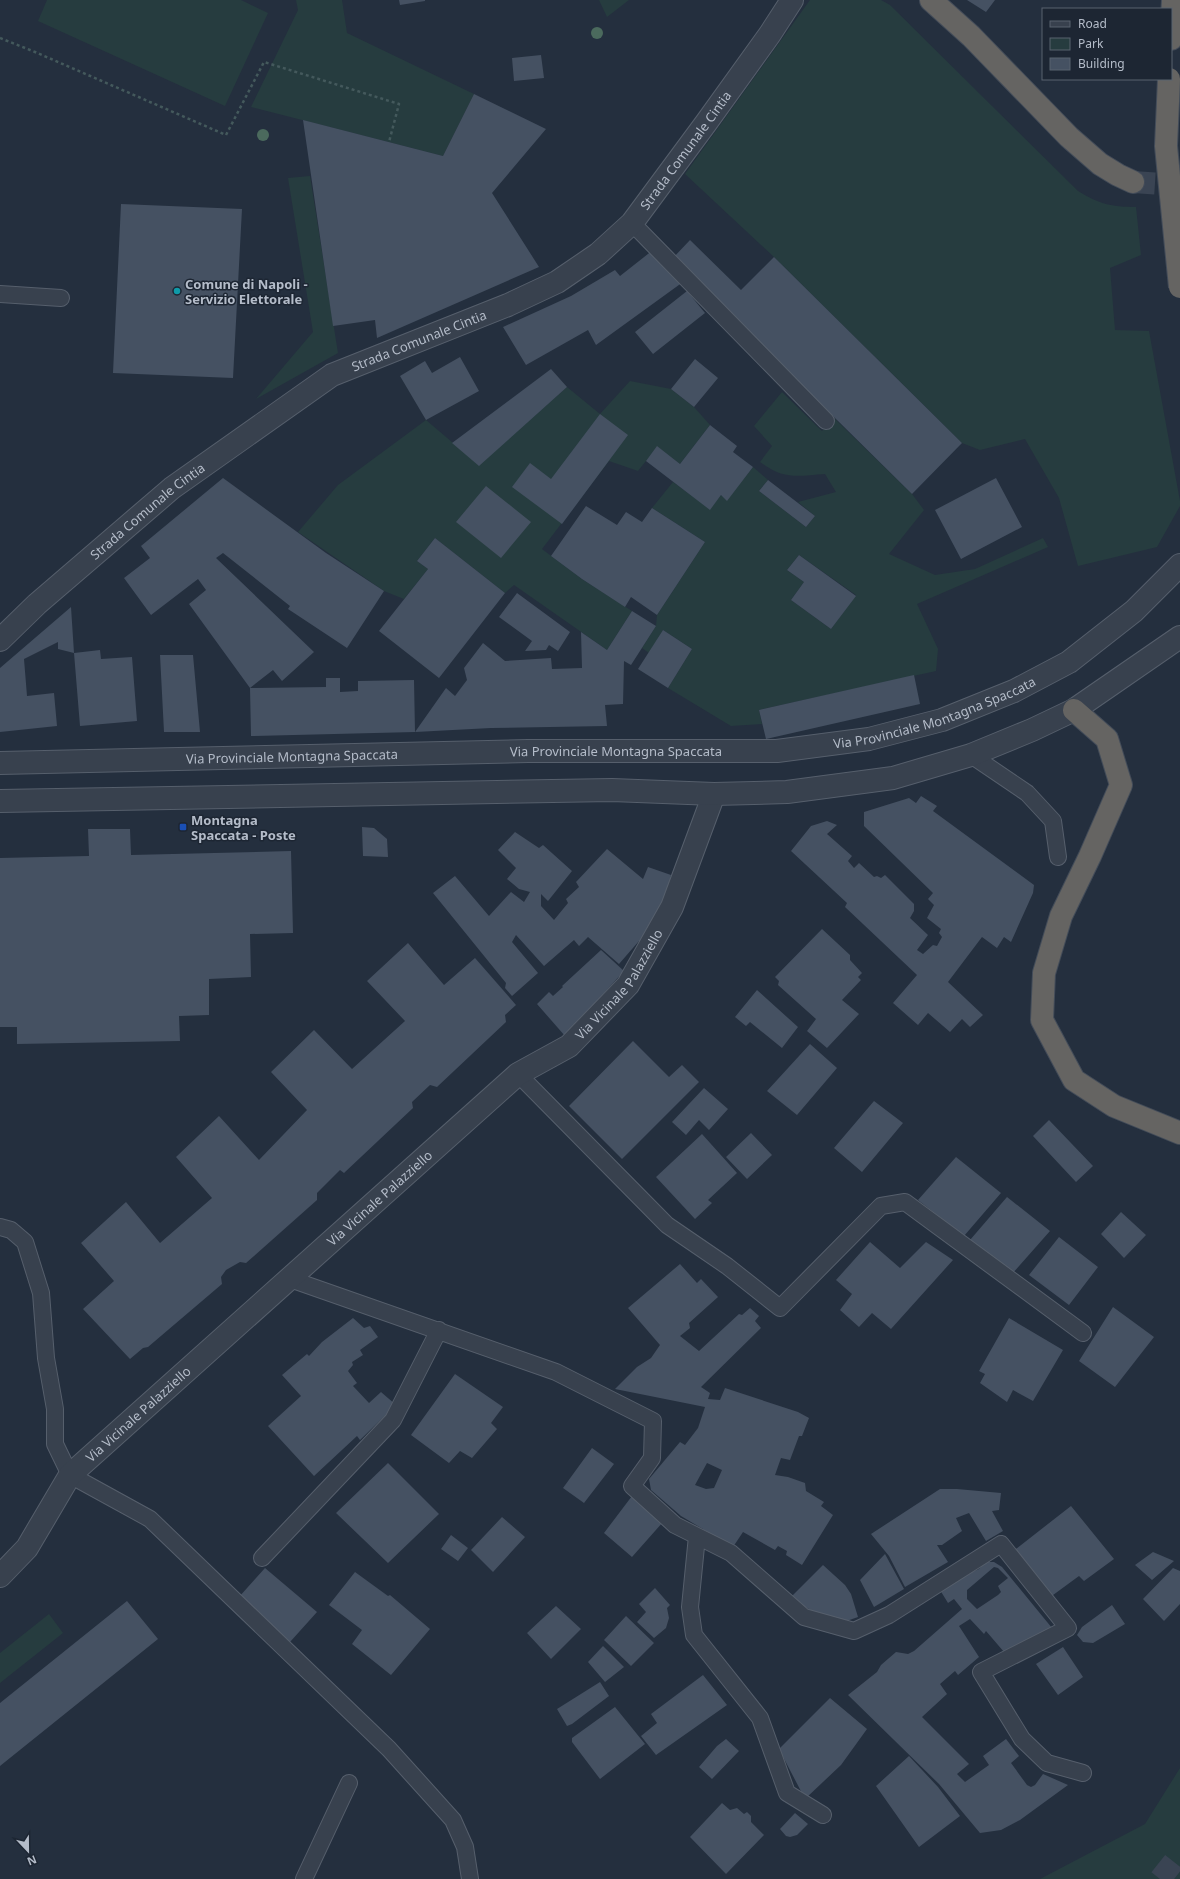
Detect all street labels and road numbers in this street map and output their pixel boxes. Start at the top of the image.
street label: Strada Comunale Cintia [636,87,735,214]
street label: Strada Comunale Cintia [349,306,489,375]
street label: Strada Comunale Cintia [86,459,208,564]
street label: Via Provinciale Montagna Spaccata [832,672,1039,753]
street label: Via Provinciale Montagna Spaccata [510,742,722,760]
street label: Via Provinciale Montagna Spaccata [186,745,398,768]
street label: Via Vicinale Palazziello [571,926,667,1043]
street label: Via Vicinale Palazziello [323,1146,436,1250]
street label: Via Vicinale Palazziello [82,1362,195,1466]

